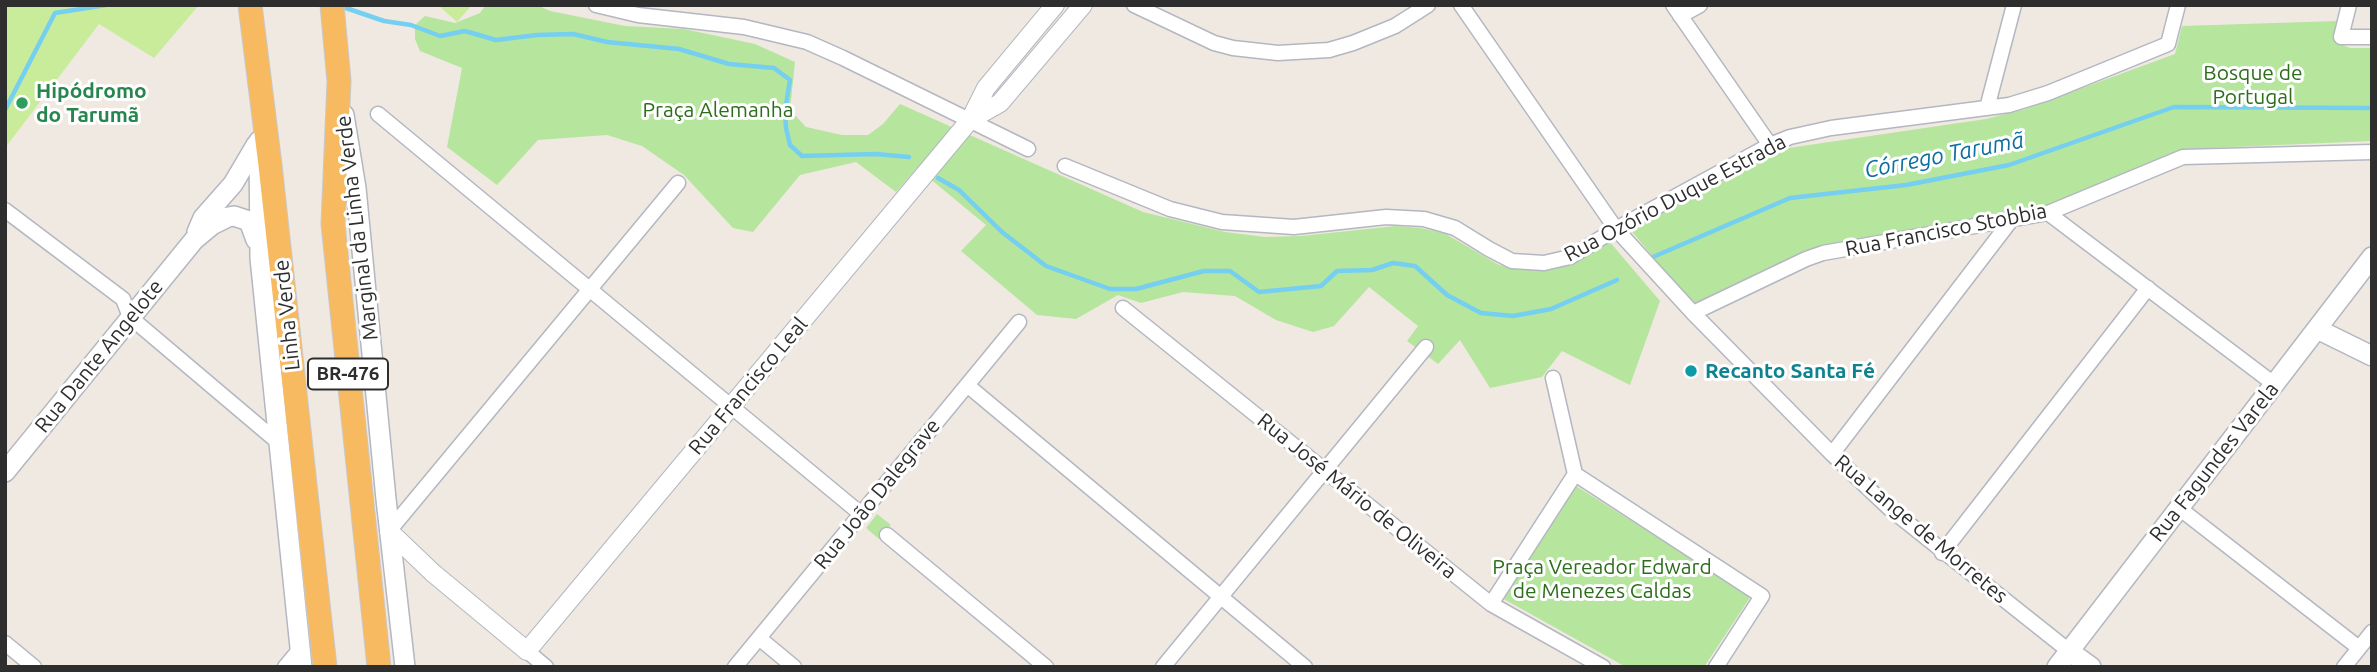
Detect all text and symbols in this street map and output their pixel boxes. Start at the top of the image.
park label: Bosque de Portugal [2203,60,2303,110]
place label: Hipódromo do Tarumã [36,78,147,128]
marker: Hipódromo do Tarumã [14,95,30,111]
park label: Praça Alemanha [642,97,794,123]
street label: Marginal da Linha Verde [331,114,383,342]
water label: Córrego Tarumã [1862,126,2026,184]
street label: Rua Ozório Duque Estrada [1560,129,1790,267]
street label: Rua Francisco Stobbia [1843,198,2049,262]
street label: Linha Verde [269,258,305,372]
street label: Rua Dante Angelote [29,274,169,438]
street label: Rua Francisco Leal [683,312,813,460]
road number: BR-476 [308,358,388,390]
place label: Recanto Santa Fé [1705,358,1875,384]
marker: Recanto Santa Fé [1683,363,1699,379]
street label: Rua Fagundes Varela [2144,377,2284,547]
street label: Rua José Mário de Oliveira [1252,408,1462,584]
street label: Rua João Dalegrave [809,414,945,574]
street label: Rua Lange de Morretes [1829,449,2013,609]
park label: Praça Vereador Edward de Menezes Caldas [1492,554,1712,604]

